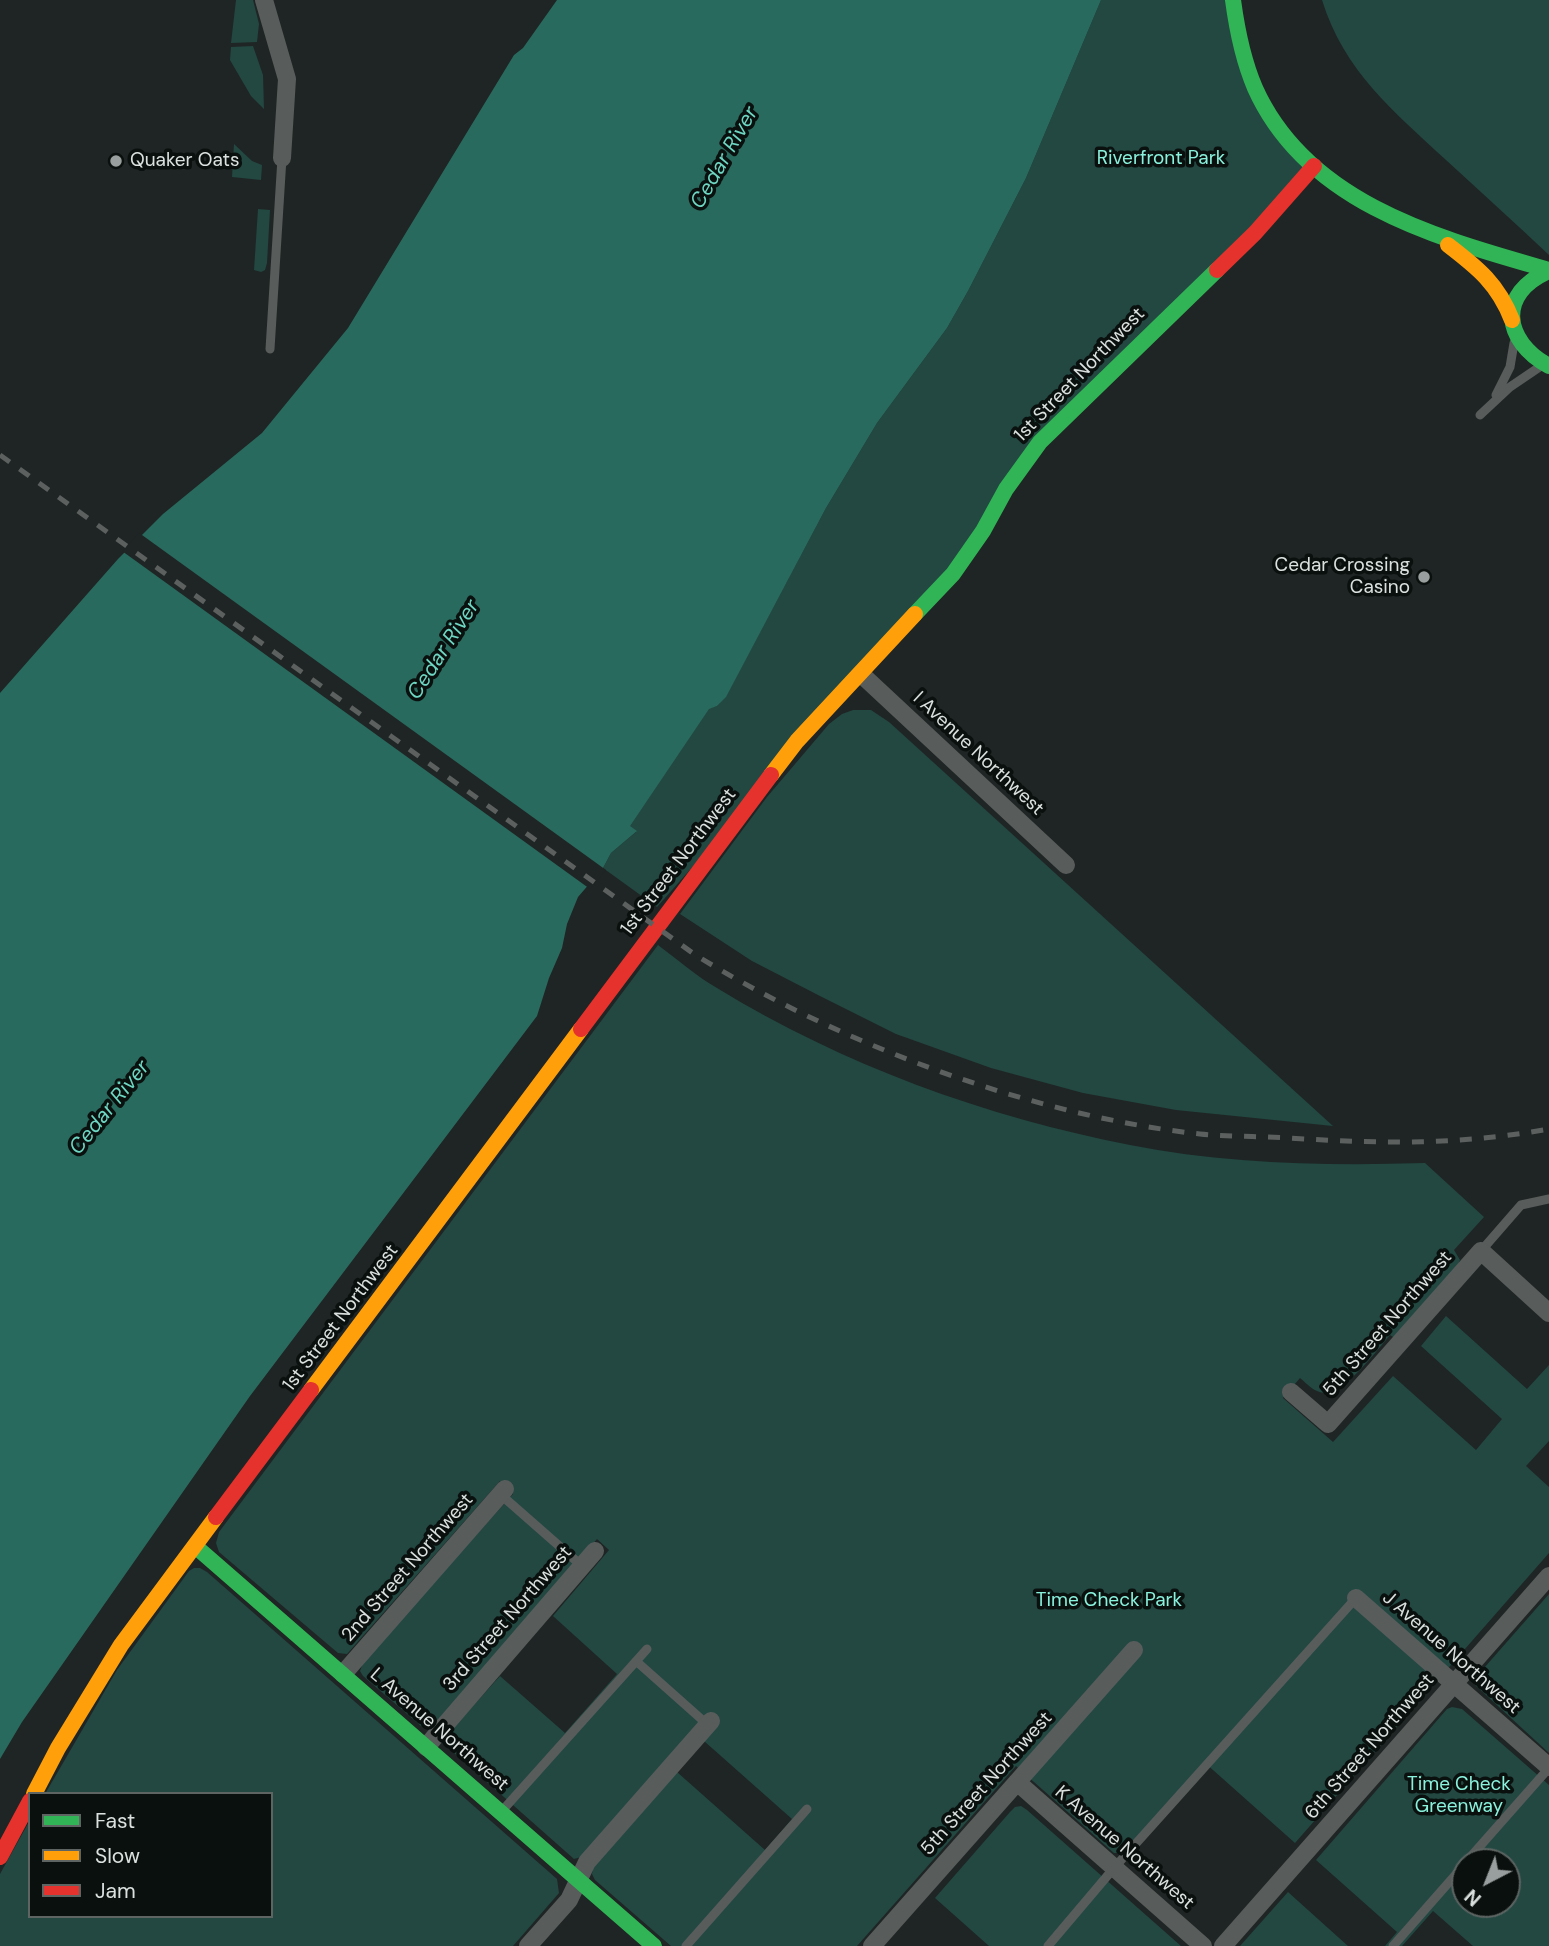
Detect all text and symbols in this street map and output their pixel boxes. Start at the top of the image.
water label: Cedar River [686,102,764,214]
park label: Riverfront Park [1097,148,1225,170]
place label: Quaker Oats [130,150,239,172]
marker: Quaker Oats [108,153,124,169]
street label: 1st Street Northwest [1010,303,1150,447]
place label: Cedar Crossing Casino [1275,555,1410,599]
marker: Cedar Crossing Casino [1416,569,1432,585]
water label: Cedar River [402,595,486,705]
street label: I Avenue Northwest [908,688,1048,820]
street label: 1st Street Northwest [616,784,742,940]
water label: Cedar River [64,1056,156,1160]
street label: 1st Street Northwest [278,1240,404,1396]
street label: 5th Street Northwest [1319,1247,1457,1401]
street label: 2nd Street Northwest [337,1489,479,1647]
street label: 3rd Street Northwest [439,1542,577,1696]
street label: J Avenue Northwest [1377,1587,1525,1719]
park label: Time Check Park [1036,1590,1182,1612]
street label: L Avenue Northwest [365,1664,513,1796]
street label: 6th Street Northwest [1301,1670,1439,1824]
street label: 5th Street Northwest [917,1708,1057,1860]
park label: Time Check Greenway [1407,1774,1511,1818]
street label: K Avenue Northwest [1050,1781,1198,1915]
legend [28,1792,273,1918]
text: Fast [95,1807,135,1835]
text: Slow [95,1842,140,1870]
north arrow [1451,1848,1521,1918]
text: Jam [95,1877,136,1905]
text: N [1459,1884,1486,1911]

